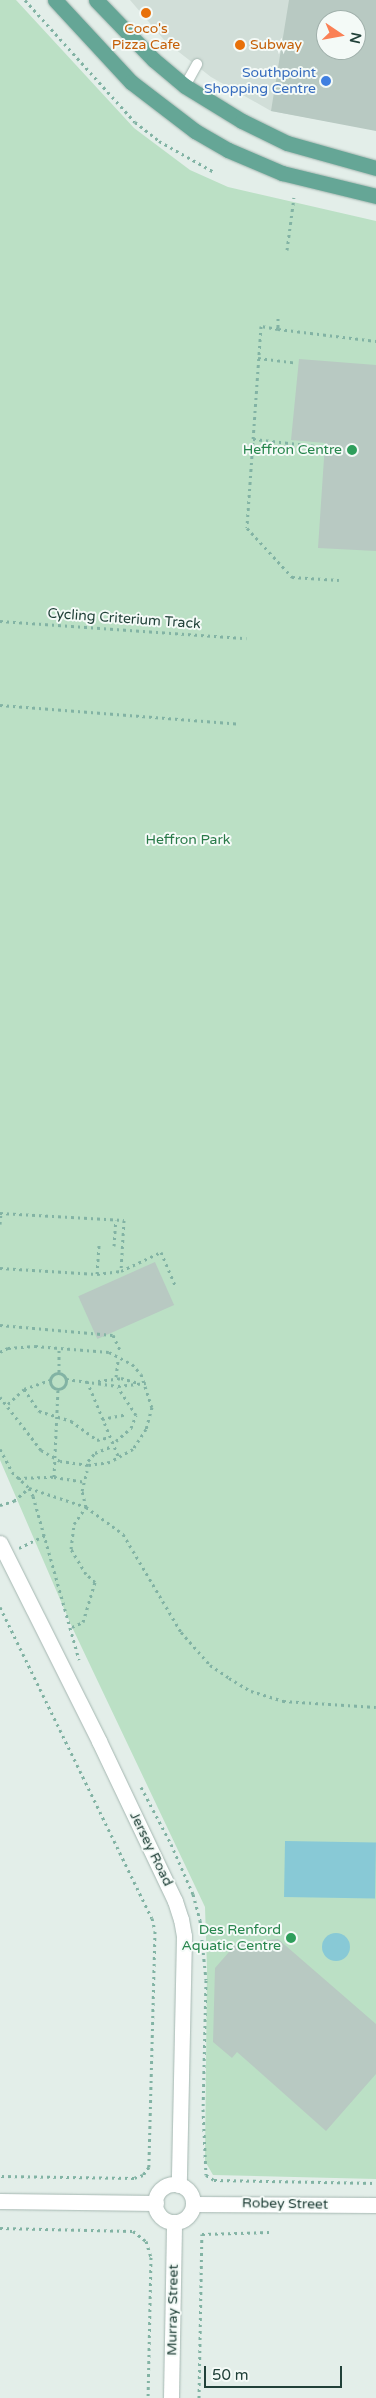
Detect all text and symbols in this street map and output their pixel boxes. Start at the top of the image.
marker: Coco's Pizza Cafe [140,7,152,19]
north arrow [316,10,366,60]
place label: Coco's Pizza Cafe [112,21,180,54]
text: N [346,31,365,45]
place label: Subway [250,37,302,53]
marker: Subway [234,39,246,51]
place label: Southpoint Shopping Centre [204,65,316,98]
marker: Southpoint Shopping Centre [320,75,332,87]
place label: Heffron Centre [243,442,342,458]
marker: Heffron Centre [346,444,358,456]
street label: Cycling Criterium Track [47,605,201,633]
park label: Heffron Park [146,832,230,848]
street label: Jersey Road [126,1809,176,1889]
place label: Des Renford Aquatic Centre [182,1922,281,1954]
marker: Des Renford Aquatic Centre [285,1932,297,1944]
street label: Robey Street [242,2195,328,2213]
street label: Murray Street [164,2264,182,2356]
scale bar [206,2356,344,2388]
text: 50 m [212,2366,249,2384]

